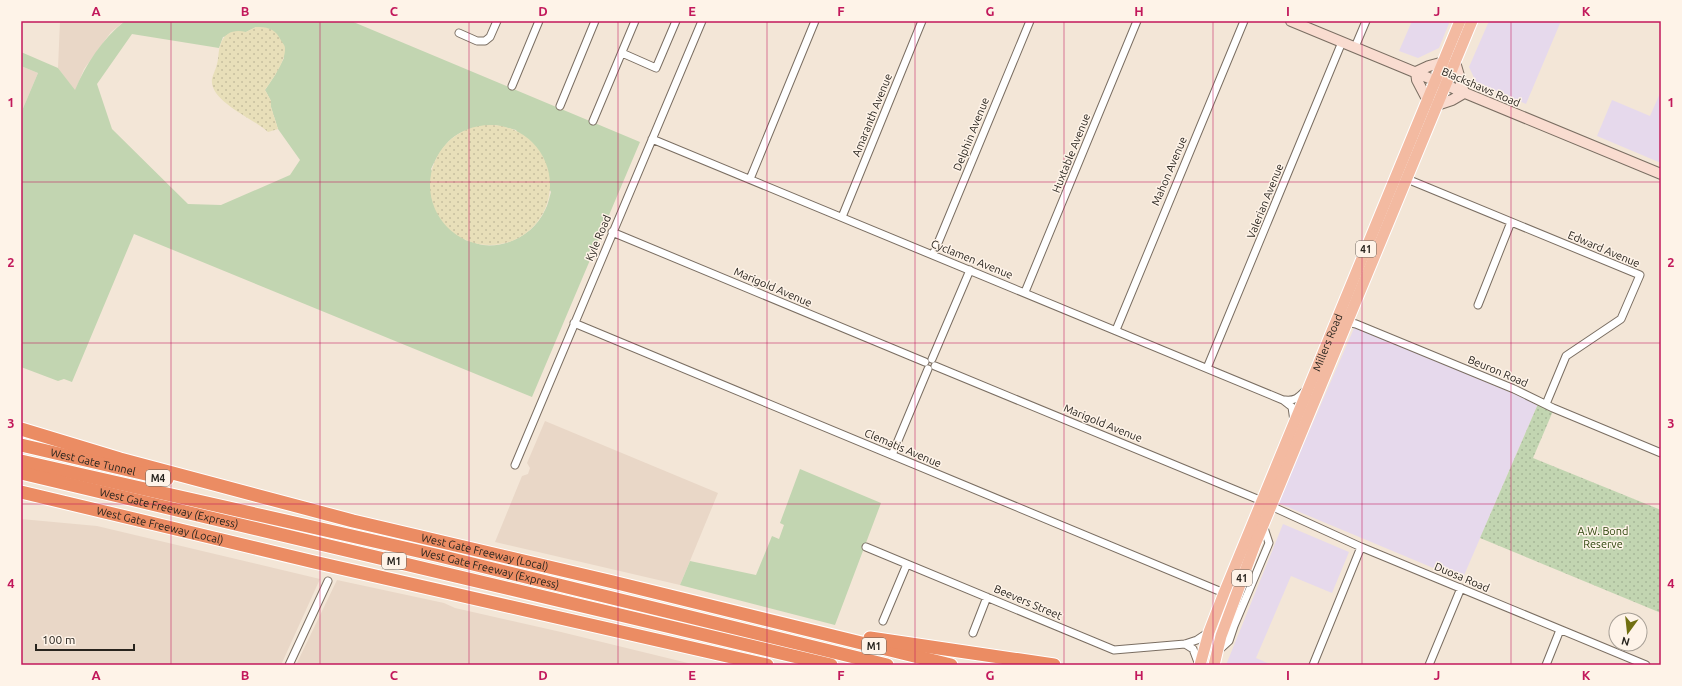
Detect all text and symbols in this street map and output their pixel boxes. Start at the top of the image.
text: A [91,4,101,18]
text: B [241,4,250,18]
text: C [390,4,399,18]
text: D [538,4,548,18]
text: E [688,4,696,18]
text: F [837,4,845,18]
text: G [986,4,995,18]
text: H [1134,4,1144,18]
text: I [1286,4,1290,18]
text: J [1434,4,1440,18]
text: K [1582,4,1591,18]
street label: Blackshaws Road [1440,65,1522,109]
street label: Amaranth Avenue [850,72,894,158]
text: 1 [7,95,15,109]
text: 1 [1667,95,1675,109]
street label: Delphin Avenue [951,96,991,172]
street label: Huxtable Avenue [1050,112,1092,194]
street label: Mahon Avenue [1149,135,1189,207]
street label: Valerian Avenue [1244,162,1286,240]
street label: Kyle Road [583,213,613,263]
street label: Edward Avenue [1566,228,1642,270]
street label: Cyclamen Avenue [929,237,1015,281]
road number: 41 [1356,241,1376,257]
text: 2 [7,255,15,269]
text: 2 [1667,255,1675,269]
street label: Marigold Avenue [732,265,814,309]
street label: Millers Road [1310,312,1345,373]
street label: Beuron Road [1466,353,1530,389]
street label: Marigold Avenue [1062,402,1144,444]
text: 3 [7,416,15,430]
text: 3 [1667,416,1675,430]
street label: Clematis Avenue [863,426,943,470]
street label: West Gate Tunnel [49,446,137,478]
road number: M4 [146,470,170,486]
street label: West Gate Freeway (Express) [98,486,240,531]
street label: West Gate Freeway (Local) [95,504,225,547]
park label: A.W. Bond Reserve [1577,525,1629,550]
street label: West Gate Freeway (Local) [420,531,550,574]
street label: West Gate Freeway (Express) [419,546,561,592]
road number: M1 [382,553,406,569]
street label: Duosa Road [1433,560,1491,594]
road number: 41 [1232,570,1252,586]
text: 4 [7,576,15,590]
text: 4 [1667,576,1675,590]
street label: Beevers Street [992,582,1064,622]
north arrow [1608,612,1648,652]
scale bar [36,626,134,652]
text: 100 m [42,633,75,646]
text: N [1620,635,1631,649]
road number: M1 [862,638,886,654]
text: A [91,668,101,682]
text: B [241,668,250,682]
text: C [390,668,399,682]
text: D [538,668,548,682]
text: E [688,668,696,682]
text: F [837,668,845,682]
text: G [986,668,995,682]
text: H [1134,668,1144,682]
text: I [1286,668,1290,682]
text: J [1434,668,1440,682]
text: K [1582,668,1591,682]

